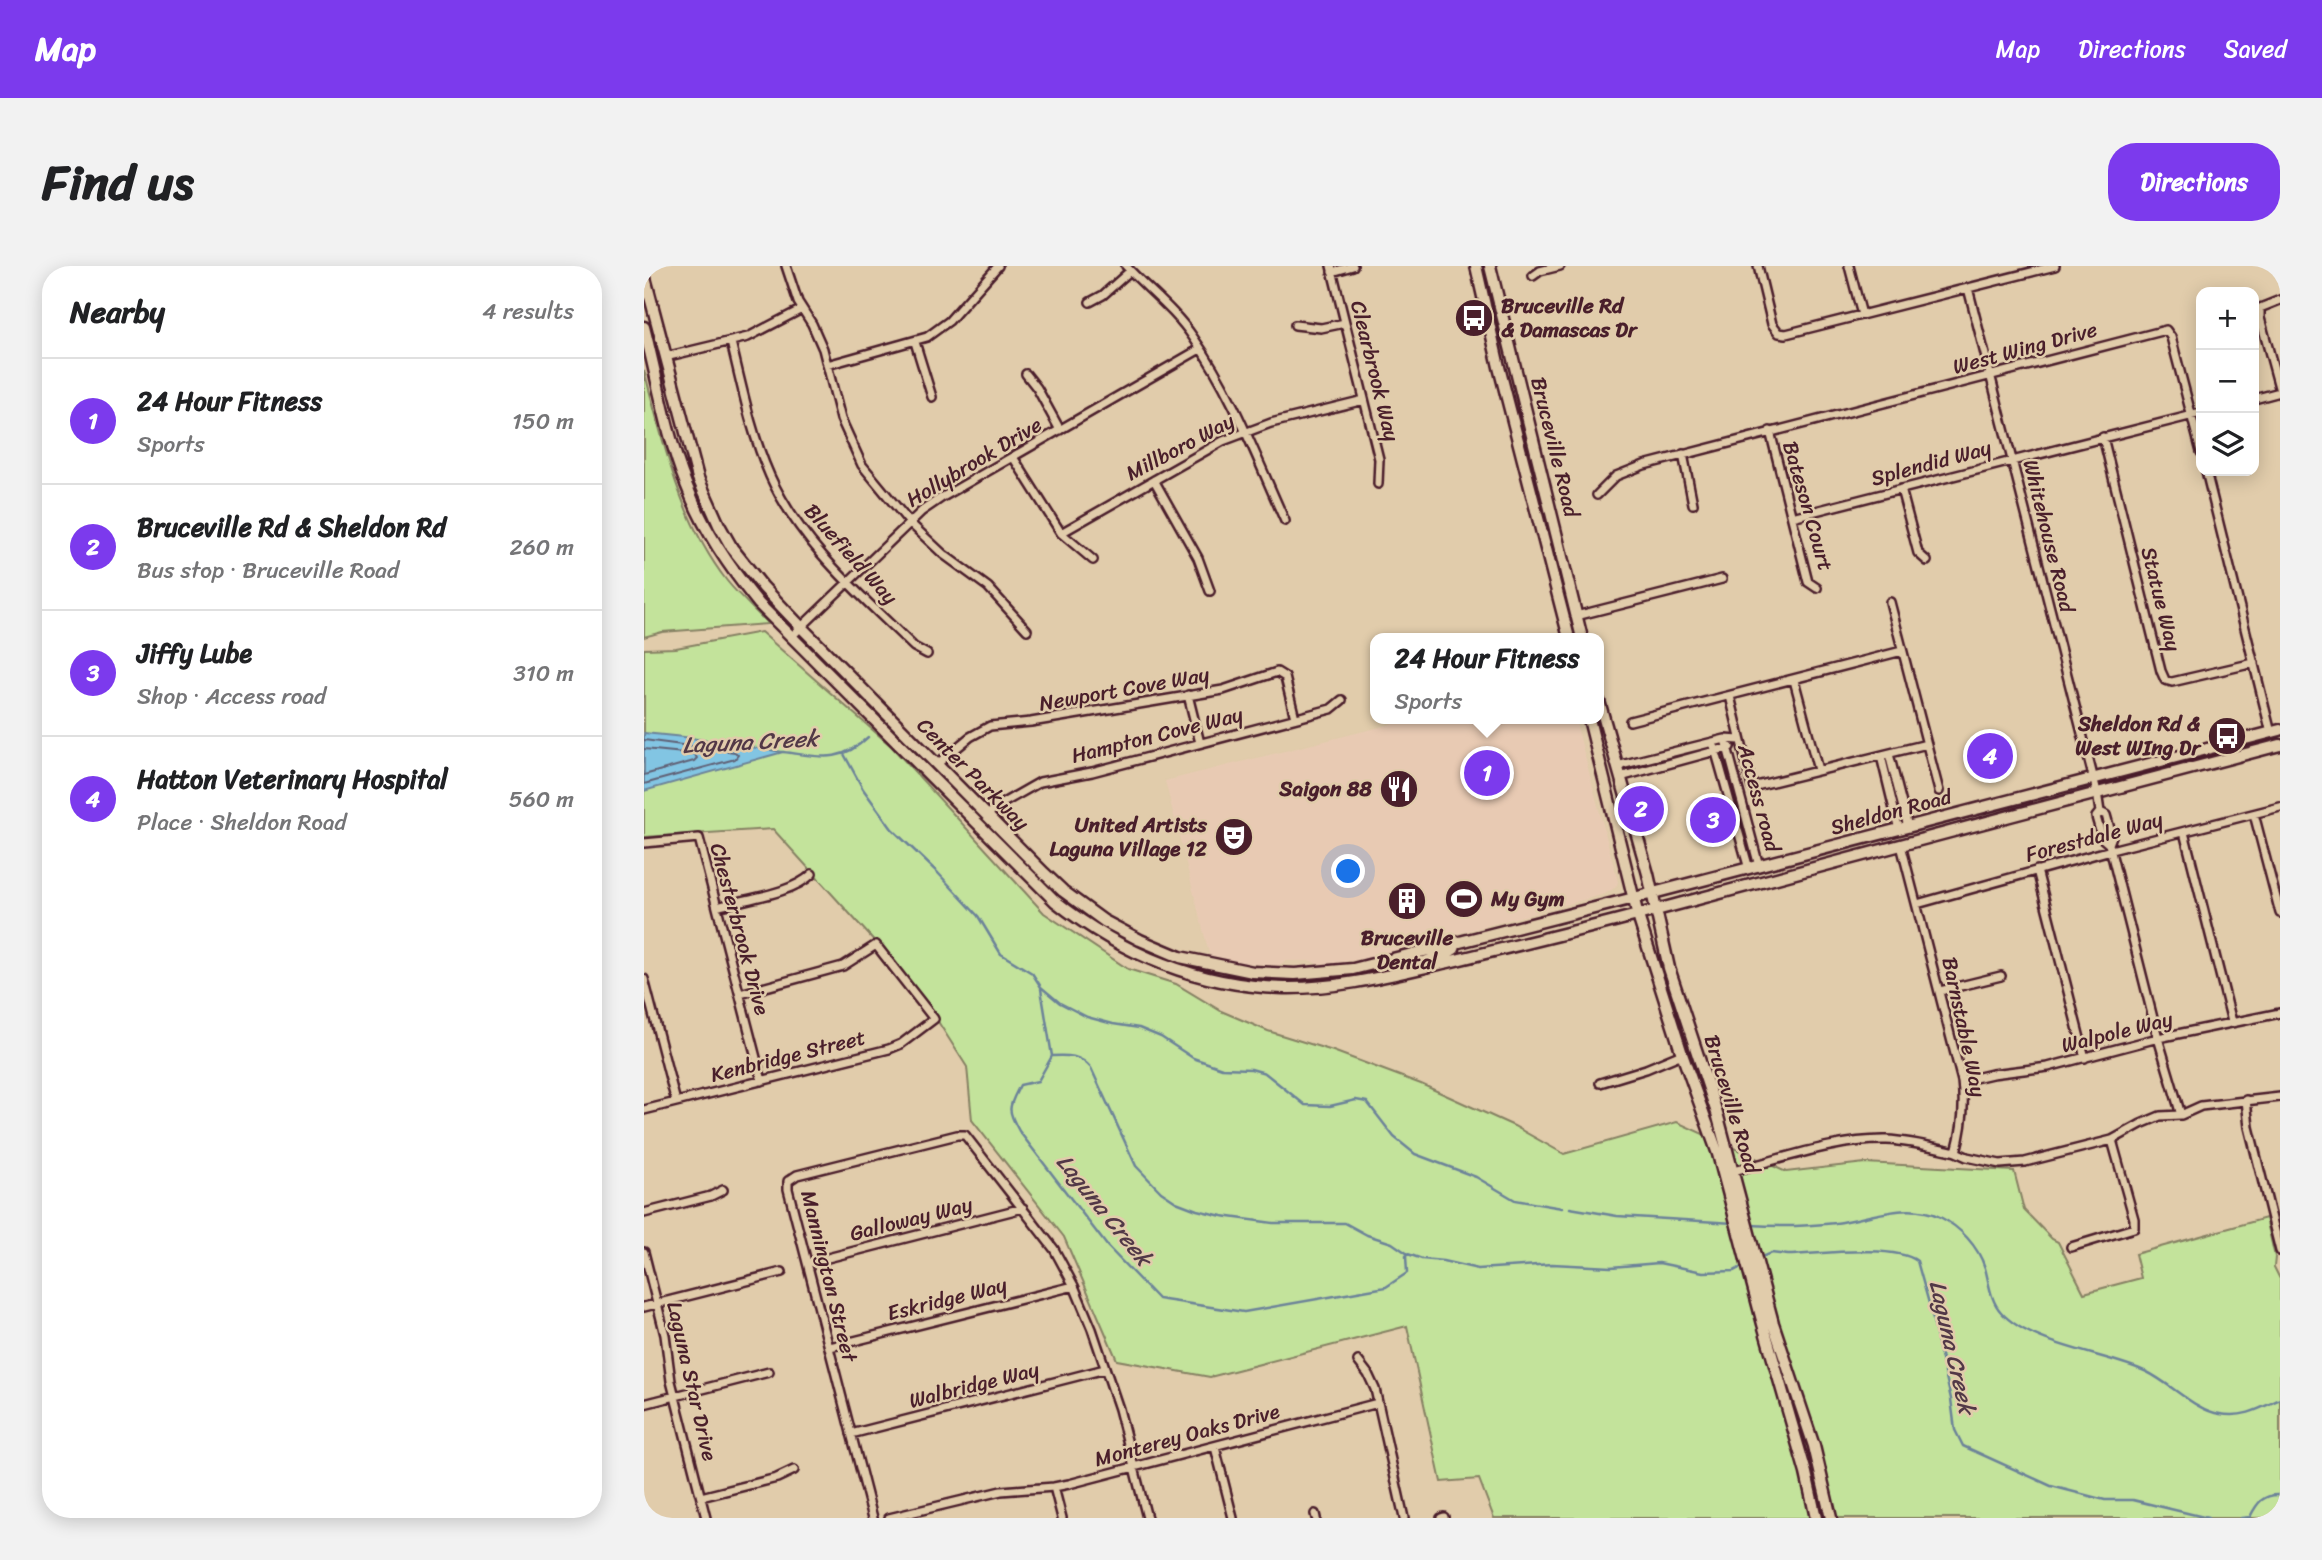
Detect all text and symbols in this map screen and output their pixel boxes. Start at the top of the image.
text: Map [35,20,96,78]
text: Map [1996,28,2040,70]
text: Directions [2078,28,2186,70]
text: Saved [2224,28,2287,70]
text: Find us [42,139,194,226]
button: Directions [2108,143,2280,221]
text: Nearby [70,285,165,339]
place label: Bruceville Rd & Damascas Dr [1501,287,1639,349]
map controls [2196,287,2259,476]
button: + [2196,287,2259,350]
text: 4 results [482,291,574,332]
street label: Clearbrook Way [1339,297,1411,446]
bus stop icon: Bruceville Rd & Damascas Dr [1453,297,1495,339]
street label: West Wing Drive [1948,310,2102,386]
button: − [2196,350,2259,413]
street label: Bruceville Road [1519,373,1591,523]
text: 24 Hour Fitness [137,378,322,424]
text: 1 [88,401,98,442]
text: 150 m [512,401,574,442]
street label: Millboro Way [1119,402,1241,492]
street label: Hollybrook Drive [898,406,1050,518]
button: layers [2196,413,2259,476]
text: Sports [137,424,205,465]
street label: Splendid Way [1867,429,1996,497]
street label: Bateson Court [1771,437,1845,575]
street label: Whitehouse Road [2012,456,2087,618]
street label: Bluefield Way [794,494,908,614]
text: Bruceville Rd & Sheldon Rd [137,504,446,550]
text: 2 [86,527,100,568]
text: 260 m [509,527,574,568]
street label: Statue Way [2130,543,2192,655]
text: Bus stop · Bruceville Road [137,550,399,591]
text: Jiffy Lube [137,630,252,676]
popup [1370,633,1604,724]
text: 24 Hour Fitness [1394,635,1580,681]
text: 3 [87,653,99,694]
text: 310 m [513,653,574,694]
street label: Newport Cove Way [1036,655,1212,723]
text: Shop · Access road [137,676,326,717]
text: Sports [1394,681,1462,722]
street label: Hampton Cove Way [1067,695,1247,775]
place label: Sheldon Rd & West WIng Dr [2075,705,2202,767]
street label: Center Parkway [907,708,1039,840]
bus stop icon: Sheldon Rd & West WIng Dr [2206,715,2248,757]
water label: Laguna Creek [681,718,822,766]
pin: 4 [1967,730,2013,782]
street label: Access road [1726,739,1792,858]
pin: 1 [1464,747,1510,799]
text: Hatton Veterinary Hospital [137,756,448,802]
restaurant icon: Saigon 88 [1378,768,1420,810]
place label: Saigon 88 [1278,770,1372,808]
street label: Sheldon Road [1826,777,1958,846]
text: 4 [86,779,100,820]
text: 560 m [509,779,574,820]
pin: 2 [1618,783,1664,835]
pin: 3 [1690,794,1736,846]
street label: Forestdale Way [2021,800,2167,874]
text: Place · Sheldon Road [137,802,347,843]
place label: United Artists Laguna Village 12 [1049,806,1207,868]
theatre icon: United Artists Laguna Village 12 [1213,816,1255,858]
street label: Chesterbrook Drive [699,839,781,1019]
your location [1331,854,1365,888]
sports icon: My Gym [1443,878,1485,920]
building icon: Bruceville Dental [1386,880,1428,922]
place label: My Gym [1490,880,1565,918]
place label: Bruceville Dental [1361,919,1454,981]
street label: Barnstable Way [1931,953,1997,1101]
street label: Walpole Way [2057,1000,2177,1064]
street label: Kenbridge Street [706,1018,870,1094]
street label: Bruceville Road [1693,1030,1772,1180]
water label: Laguna Creek [1045,1144,1164,1278]
street label: Galloway Way [846,1185,976,1253]
street label: Mannington Street [789,1186,869,1367]
street label: Eskridge Way [883,1266,1011,1332]
water label: Laguna Creek [1917,1276,1988,1420]
street label: Laguna Star Drive [655,1298,729,1464]
street label: Walbridge Way [905,1350,1043,1420]
street label: Monterey Oaks Drive [1090,1392,1284,1478]

